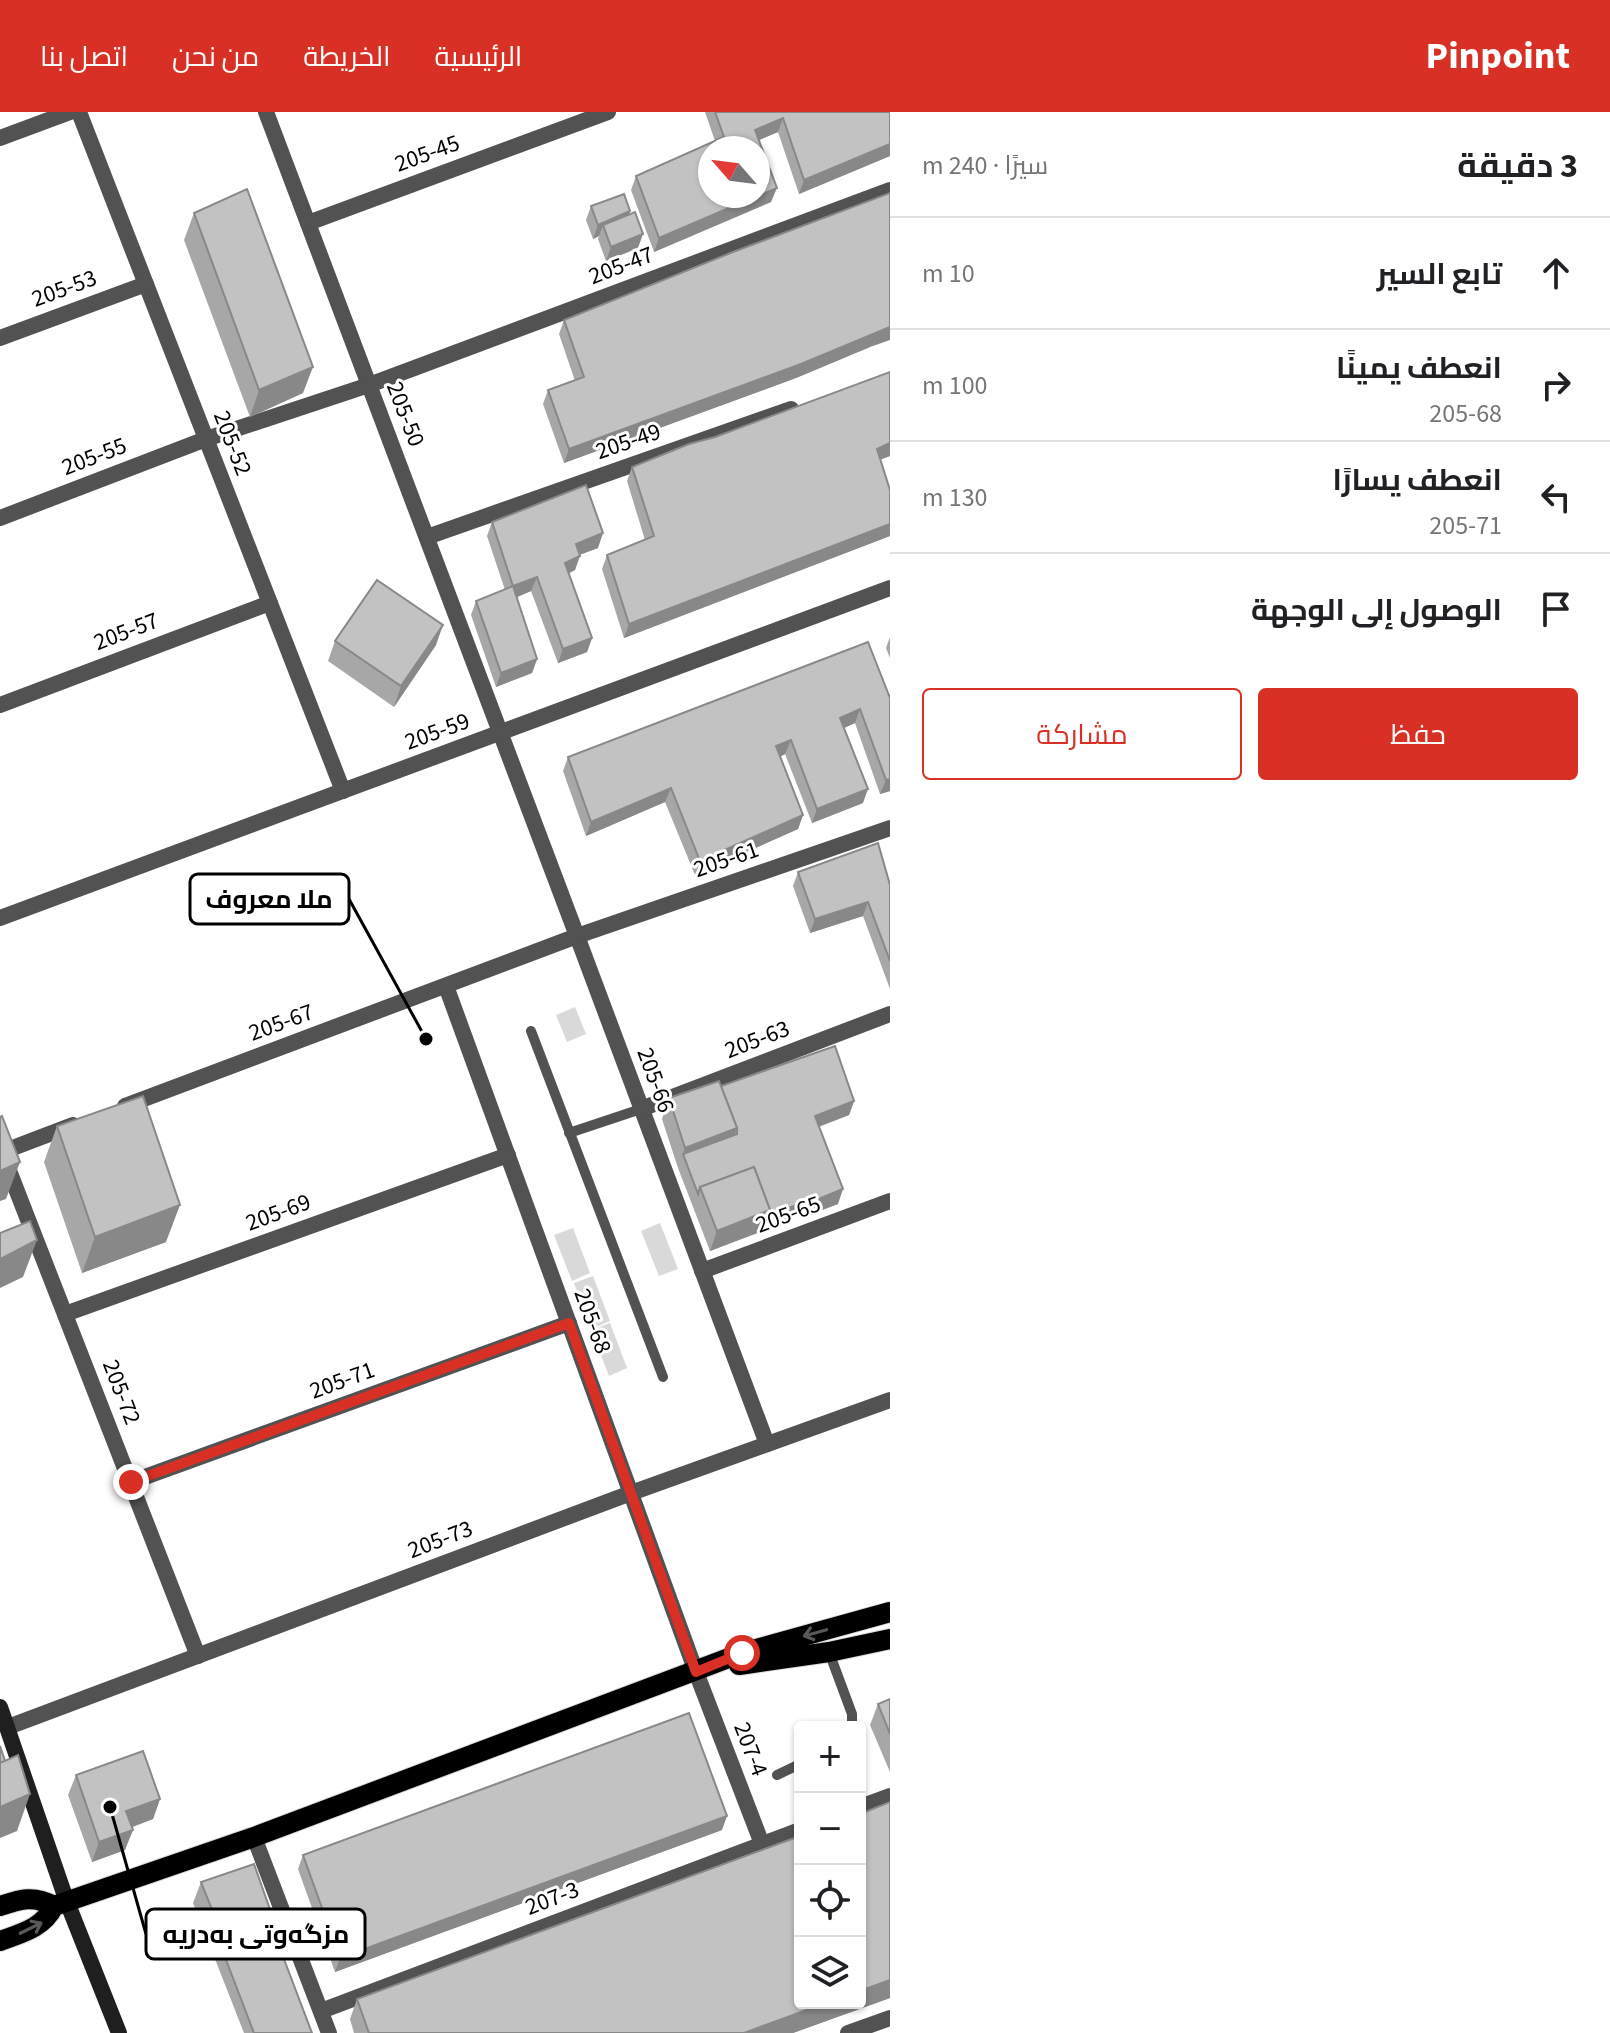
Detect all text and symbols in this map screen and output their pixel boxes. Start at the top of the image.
text: Pinpoint [1425,29,1570,83]
text: اتصل بنا [40,37,128,77]
text: من نحن [172,37,259,77]
text: الخريطة [303,37,391,77]
text: الرئيسية [435,37,522,77]
street label: 205-45 [390,126,465,181]
north arrow [698,136,770,208]
text: 3 دقيقة [1457,142,1578,191]
text: سيرًا · 240 m [922,147,1048,184]
street label: 205-47 [584,237,659,294]
icon: ahead [1534,251,1578,295]
text: تابع السير [1377,253,1502,296]
text: 10 m [922,255,975,292]
street label: 205-53 [27,261,102,316]
text: انعطف يمينًا [1336,347,1502,390]
icon: right [1534,363,1578,407]
text: 100 m [922,367,988,404]
street label: 205-50 [377,377,434,452]
text: 205-68 [1429,395,1502,432]
street label: 205-52 [204,406,261,481]
street label: 205-49 [591,414,666,469]
street label: 205-55 [57,428,132,485]
text: انعطف يسارًا [1332,459,1502,502]
icon: left [1534,475,1578,519]
text: 130 m [922,479,988,516]
text: 205-71 [1429,507,1502,544]
icon: arrive [1534,587,1578,631]
text: الوصول إلى الوجهة [1251,589,1502,632]
street label: 205-57 [89,603,164,660]
button: مشاركة [922,688,1242,780]
button: حفظ [1258,688,1578,780]
street label: 205-59 [400,704,475,759]
street label: 205-61 [689,832,764,887]
callout: ملا معروف [190,874,349,924]
text: ملا معروف [205,881,333,918]
street label: 205-67 [244,995,319,1050]
street label: 205-63 [720,1011,795,1068]
street label: 205-66 [628,1043,683,1118]
street label: 205-69 [241,1185,316,1240]
street label: 205-65 [751,1187,826,1242]
street label: 205-68 [565,1284,620,1359]
street label: 205-71 [305,1353,380,1408]
street label: 205-72 [93,1355,150,1430]
route end [113,1464,149,1500]
street label: 205-73 [403,1511,478,1568]
one-way arrow [802,1626,828,1641]
route start [724,1635,760,1671]
street label: 207-4 [724,1717,777,1781]
map controls [794,1721,866,2009]
button: + [794,1721,866,1793]
button: − [794,1793,866,1865]
button: locate [794,1865,866,1937]
street label: 207-3 [520,1872,584,1925]
callout: مزگه‌وتی به‌دریه [146,1909,365,1959]
text: مزگه‌وتی به‌دریه [163,1916,349,1953]
one-way arrow [18,1920,42,1935]
button: layers [794,1937,866,2009]

